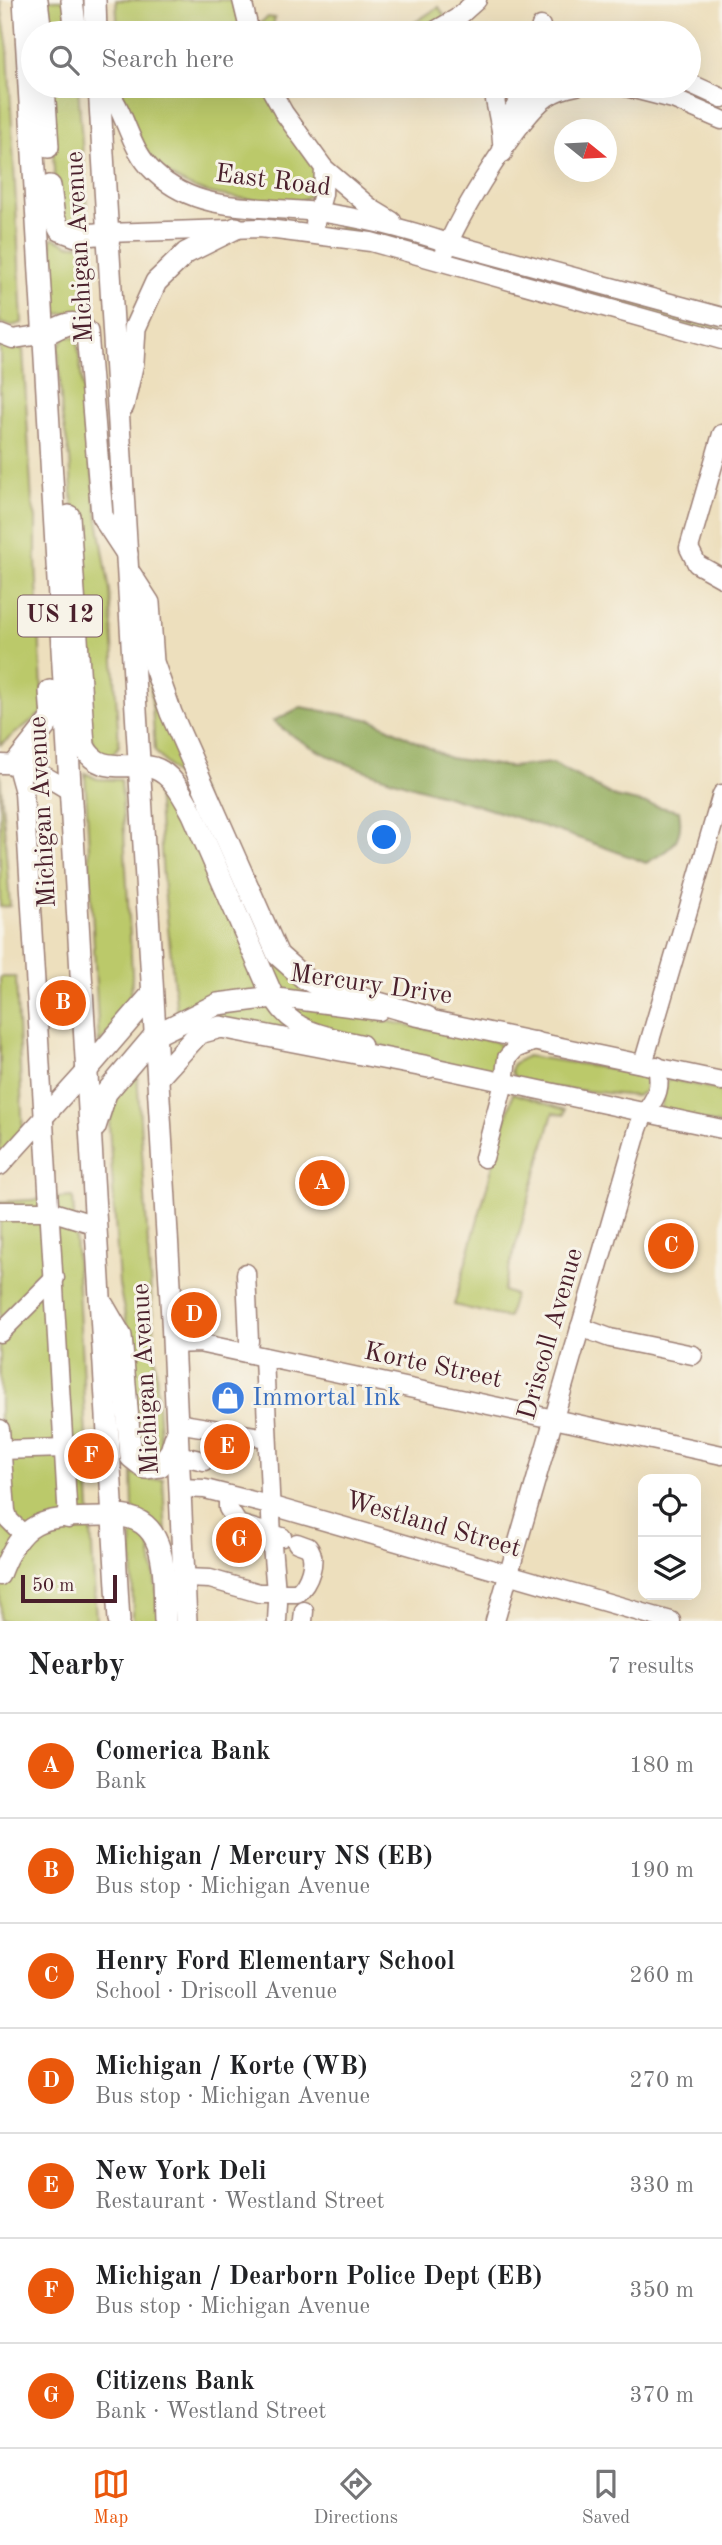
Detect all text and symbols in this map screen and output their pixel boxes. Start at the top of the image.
search box [21,21,701,98]
icon: search [45,41,83,79]
text: Search here [101,47,234,73]
north arrow [554,119,617,182]
street label: Michigan Avenue [62,150,98,344]
street label: East Road [214,161,332,201]
road number: US 12 [18,596,102,636]
street label: Michigan Avenue [25,715,61,909]
your location [367,820,401,854]
street label: Mercury Drive [288,961,454,1009]
pin: B [40,977,86,1029]
pin: A [299,1157,345,1209]
pin: C [648,1220,694,1272]
street label: Driscoll Avenue [514,1245,588,1423]
street label: Michigan Avenue [128,1282,164,1476]
pin: D [171,1289,217,1341]
street label: Korte Street [362,1339,504,1393]
shop icon: Immortal Ink [209,1379,247,1417]
place label: Immortal Ink [252,1385,401,1411]
pin: E [204,1421,250,1473]
pin: F [68,1430,114,1482]
map controls [638,1474,701,1600]
button: locate [638,1474,701,1537]
street label: Westland Street [342,1488,524,1562]
pin: G [216,1514,262,1566]
button: layers [638,1537,701,1600]
scale bar [21,1572,117,1604]
text: 50 m [32,1577,74,1596]
text: Nearby [28,1651,125,1681]
text: 7 results [608,1655,694,1678]
text: Comerica Bank [95,1739,271,1765]
text: A [42,1754,60,1777]
text: 180 m [629,1754,694,1777]
text: Bank [95,1770,147,1793]
text: Michigan / Mercury NS (EB) [95,1844,433,1870]
text: B [43,1859,59,1882]
text: 190 m [629,1859,694,1882]
text: Bus stop · Michigan Avenue [95,1875,370,1898]
text: Henry Ford Elementary School [95,1949,455,1975]
text: C [43,1964,59,1987]
text: 260 m [629,1964,694,1987]
text: School · Driscoll Avenue [95,1980,337,2003]
text: Michigan / Korte (WB) [95,2054,368,2080]
text: D [42,2069,60,2092]
text: 270 m [629,2069,694,2092]
text: Bus stop · Michigan Avenue [95,2085,370,2108]
text: New York Deli [95,2159,267,2185]
text: E [43,2174,59,2197]
text: 330 m [629,2174,694,2197]
text: Restaurant · Westland Street [95,2190,385,2213]
text: Michigan / Dearborn Police Dept (EB) [95,2264,542,2290]
text: F [43,2279,59,2302]
text: 350 m [629,2279,694,2302]
text: Bus stop · Michigan Avenue [95,2295,370,2318]
text: Citizens Bank [95,2369,255,2395]
text: G [43,2384,59,2407]
text: 370 m [629,2384,694,2407]
text: Bank · Westland Street [95,2400,326,2423]
tab: Map [92,2465,130,2530]
tab: Directions [314,2465,398,2530]
tab: Saved [582,2465,630,2530]

